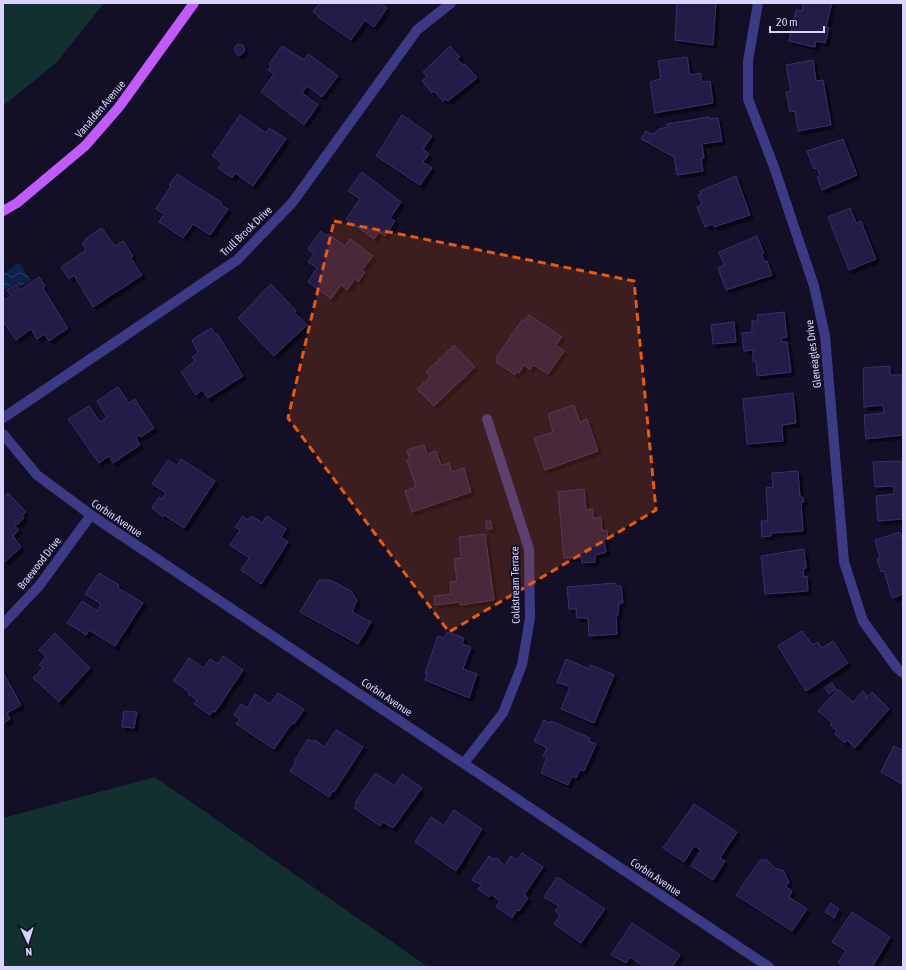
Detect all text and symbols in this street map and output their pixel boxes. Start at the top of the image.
scale bar [770,8,824,34]
text: 20 m [776,15,798,29]
street label: Vanalden Avenue [73,78,127,140]
street label: Trull Brook Drive [218,204,274,258]
street label: Gleneagles Drive [803,319,823,389]
street label: Corbin Avenue [89,497,145,539]
street label: Braewood Drive [15,534,63,592]
street label: Coldstream Terrace [508,546,522,624]
street label: Corbin Avenue [359,676,415,718]
street label: Corbin Avenue [628,856,684,898]
north arrow [8,922,48,962]
text: N [25,946,32,958]

